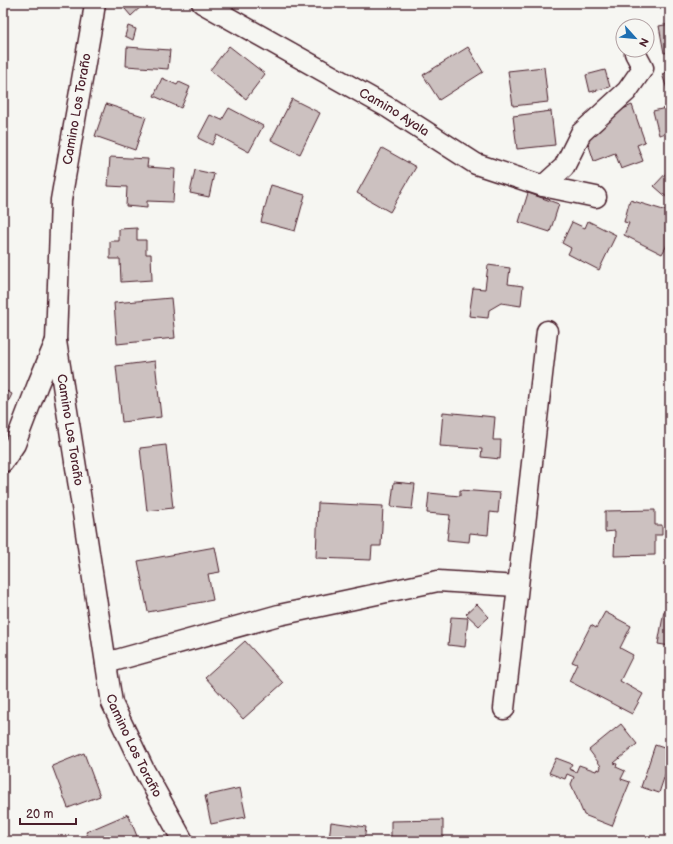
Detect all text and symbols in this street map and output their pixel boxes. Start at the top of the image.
north arrow [615,18,655,58]
text: N [636,36,651,49]
street label: Camino Los Toraño [59,52,95,166]
street label: Camino Ayala [356,85,432,140]
street label: Camino Los Toraño [53,373,87,487]
street label: Camino Los Toraño [103,693,165,800]
scale bar [20,800,76,826]
text: 20 m [26,807,53,822]

